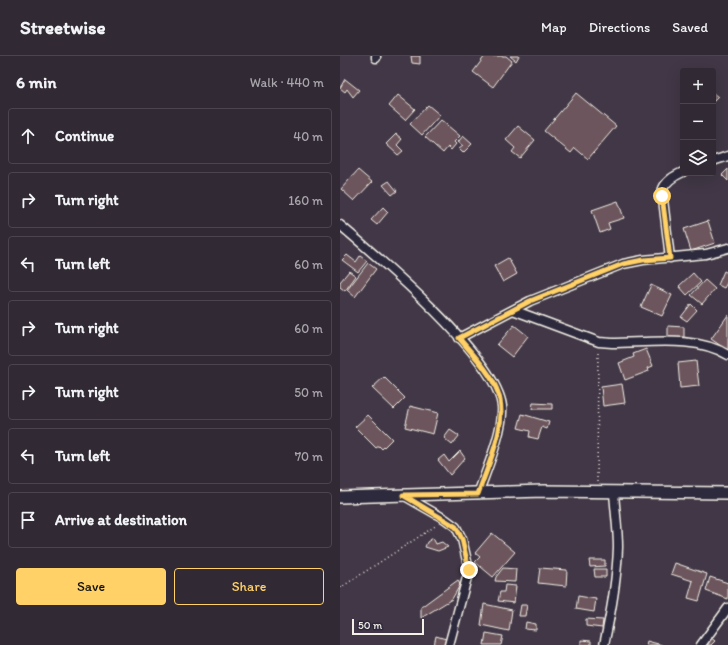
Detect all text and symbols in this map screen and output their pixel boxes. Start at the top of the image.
text: Streetwise [20,16,106,39]
text: Map [541,19,567,36]
text: Directions [589,19,650,36]
text: Saved [672,19,708,36]
map controls [680,68,716,176]
button: + [680,68,716,104]
text: 6 min [16,72,57,92]
text: Walk · 440 m [250,75,324,90]
button: − [680,104,716,140]
icon: ahead [17,125,39,147]
text: Continue [55,127,114,145]
text: 40 m [293,129,323,144]
button: layers [680,140,716,176]
route start [653,187,671,205]
icon: right [17,189,39,211]
text: Turn right [55,191,119,209]
text: 160 m [288,193,323,208]
icon: left [17,253,39,275]
text: Turn left [55,255,110,273]
text: 60 m [294,257,323,272]
icon: right [17,317,39,339]
text: Turn right [55,319,119,337]
text: 60 m [294,321,323,336]
icon: right [17,381,39,403]
text: Turn right [55,383,119,401]
text: 50 m [294,385,323,400]
icon: left [17,445,39,467]
text: Turn left [55,447,110,465]
text: 70 m [295,449,323,464]
icon: arrive [17,509,39,531]
text: Arrive at destination [55,511,187,529]
route end [460,561,478,579]
button: Save [16,568,166,605]
button: Share [174,568,324,605]
scale bar [352,617,424,636]
text: 50 m [358,619,382,632]

